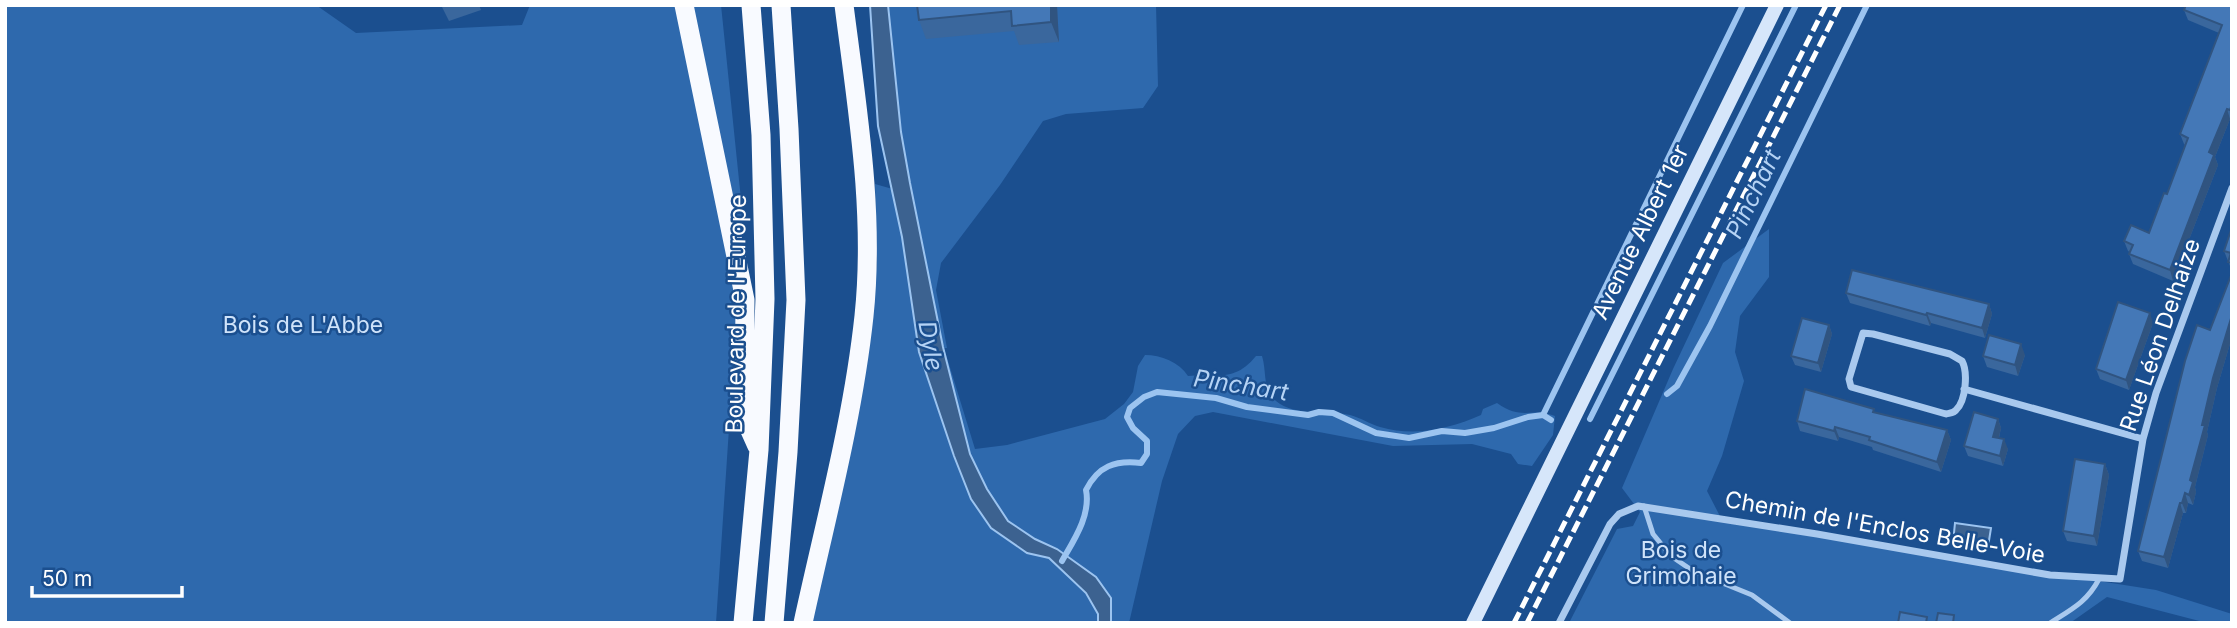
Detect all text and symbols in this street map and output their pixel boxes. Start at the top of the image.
street label: Avenue Albert 1er [1586,140,1695,324]
water label: Pinchart [1719,144,1787,243]
street label: Boulevard de l'Europe [720,194,752,434]
street label: Rue Léon Delhaize [2114,235,2206,435]
park label: Bois de L'Abbe [223,311,383,339]
water label: Dyle [912,319,950,373]
water label: Pinchart [1192,363,1291,407]
street label: Chemin de l'Enclos Belle-Voie [1723,485,2047,569]
park label: Bois de Grimohaie [1625,536,1737,590]
scale bar [32,554,182,598]
text: 50 m [42,566,92,591]

